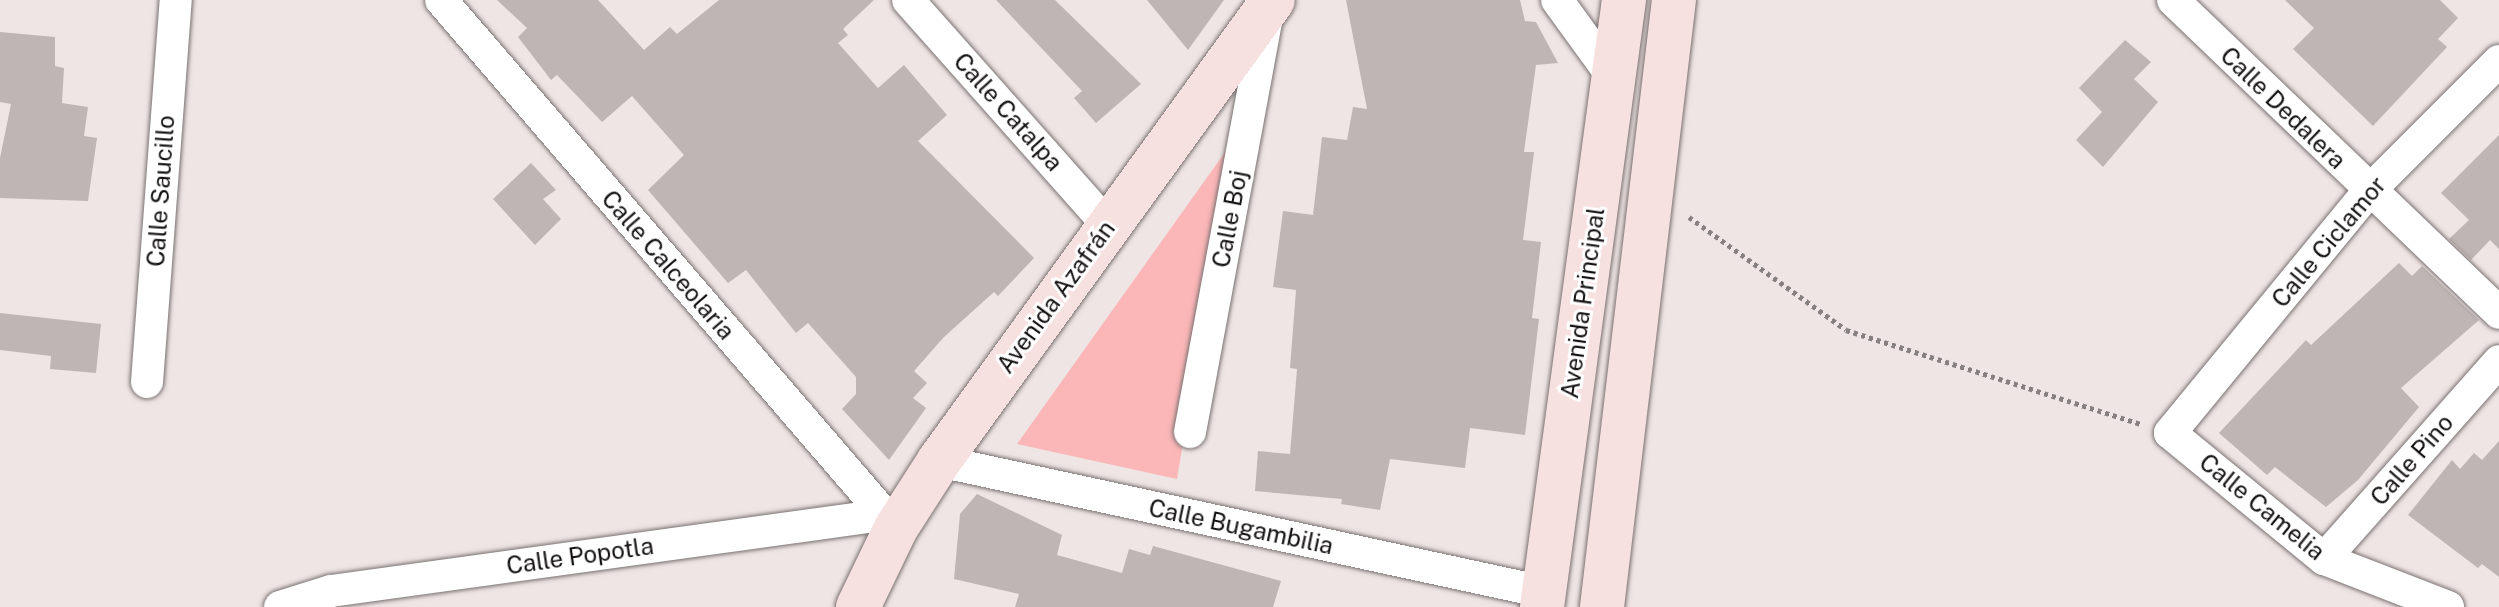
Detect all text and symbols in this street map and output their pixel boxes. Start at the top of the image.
street label: Calle Dedalera [2214,41,2352,175]
street label: Calle Catalpa [948,47,1068,177]
street label: Calle Saucillo [141,114,181,268]
street label: Calle Boj [1206,168,1254,270]
street label: Calle Ciclamor [2266,171,2392,313]
street label: Calle Calceolaria [595,185,741,345]
street label: Avenida Principal [1555,206,1611,400]
street label: Avenida Azafrán [991,215,1121,379]
street label: Calle Pino [2365,409,2459,511]
street label: Calle Camelia [2193,448,2331,566]
street label: Calle Bugambilia [1146,493,1336,561]
street label: Calle Popotla [505,531,655,581]

